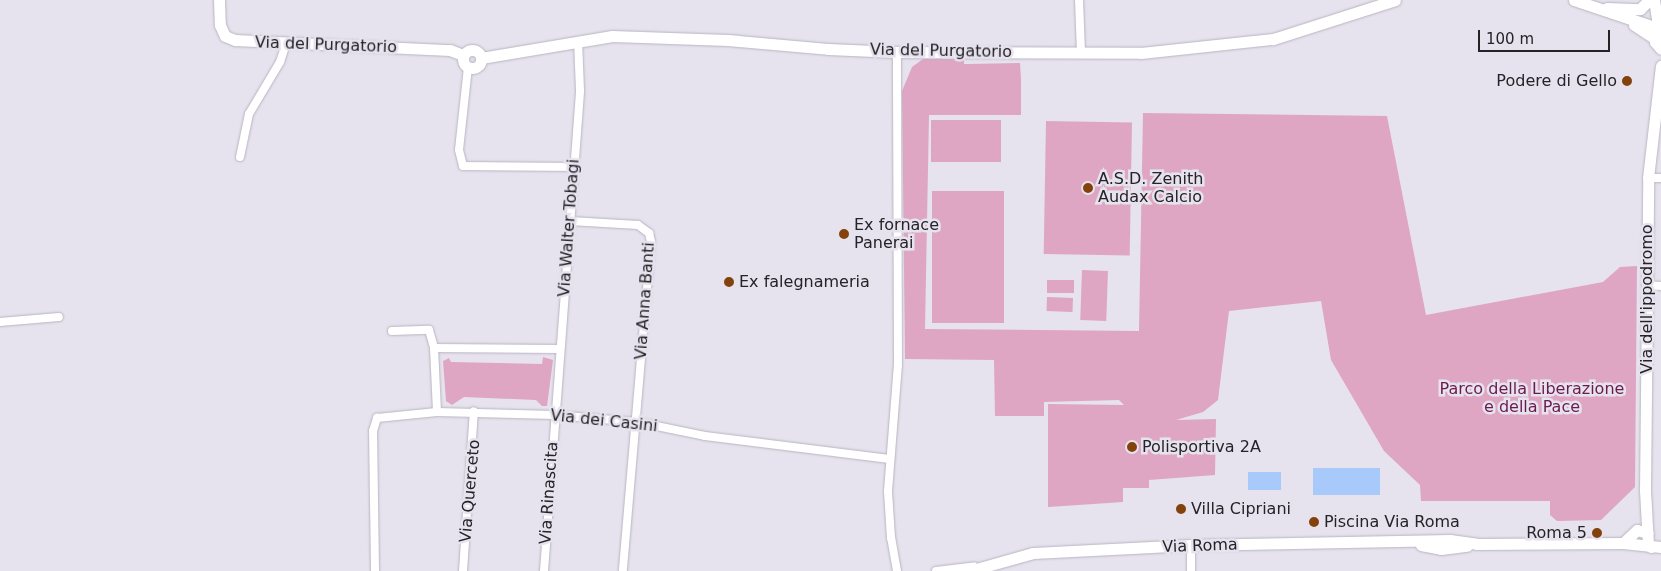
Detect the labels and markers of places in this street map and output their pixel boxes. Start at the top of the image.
place label: Podere di Gello [1496,71,1617,91]
marker: Podere di Gello [1621,75,1633,87]
place label: A.S.D. Zenith Audax Calcio [1098,169,1203,207]
marker: A.S.D. Zenith Audax Calcio [1082,182,1094,194]
place label: Ex fornace Panerai [854,215,939,253]
marker: Ex fornace Panerai [838,228,850,240]
place label: Ex falegnameria [739,272,870,292]
marker: Ex falegnameria [723,276,735,288]
place label: Polisportiva 2A [1142,437,1261,457]
marker: Polisportiva 2A [1126,441,1138,453]
place label: Villa Cipriani [1191,499,1291,519]
marker: Villa Cipriani [1175,503,1187,515]
place label: Piscina Via Roma [1324,512,1460,532]
marker: Piscina Via Roma [1308,516,1320,528]
place label: Roma 5 [1526,523,1587,543]
marker: Roma 5 [1591,527,1603,539]

